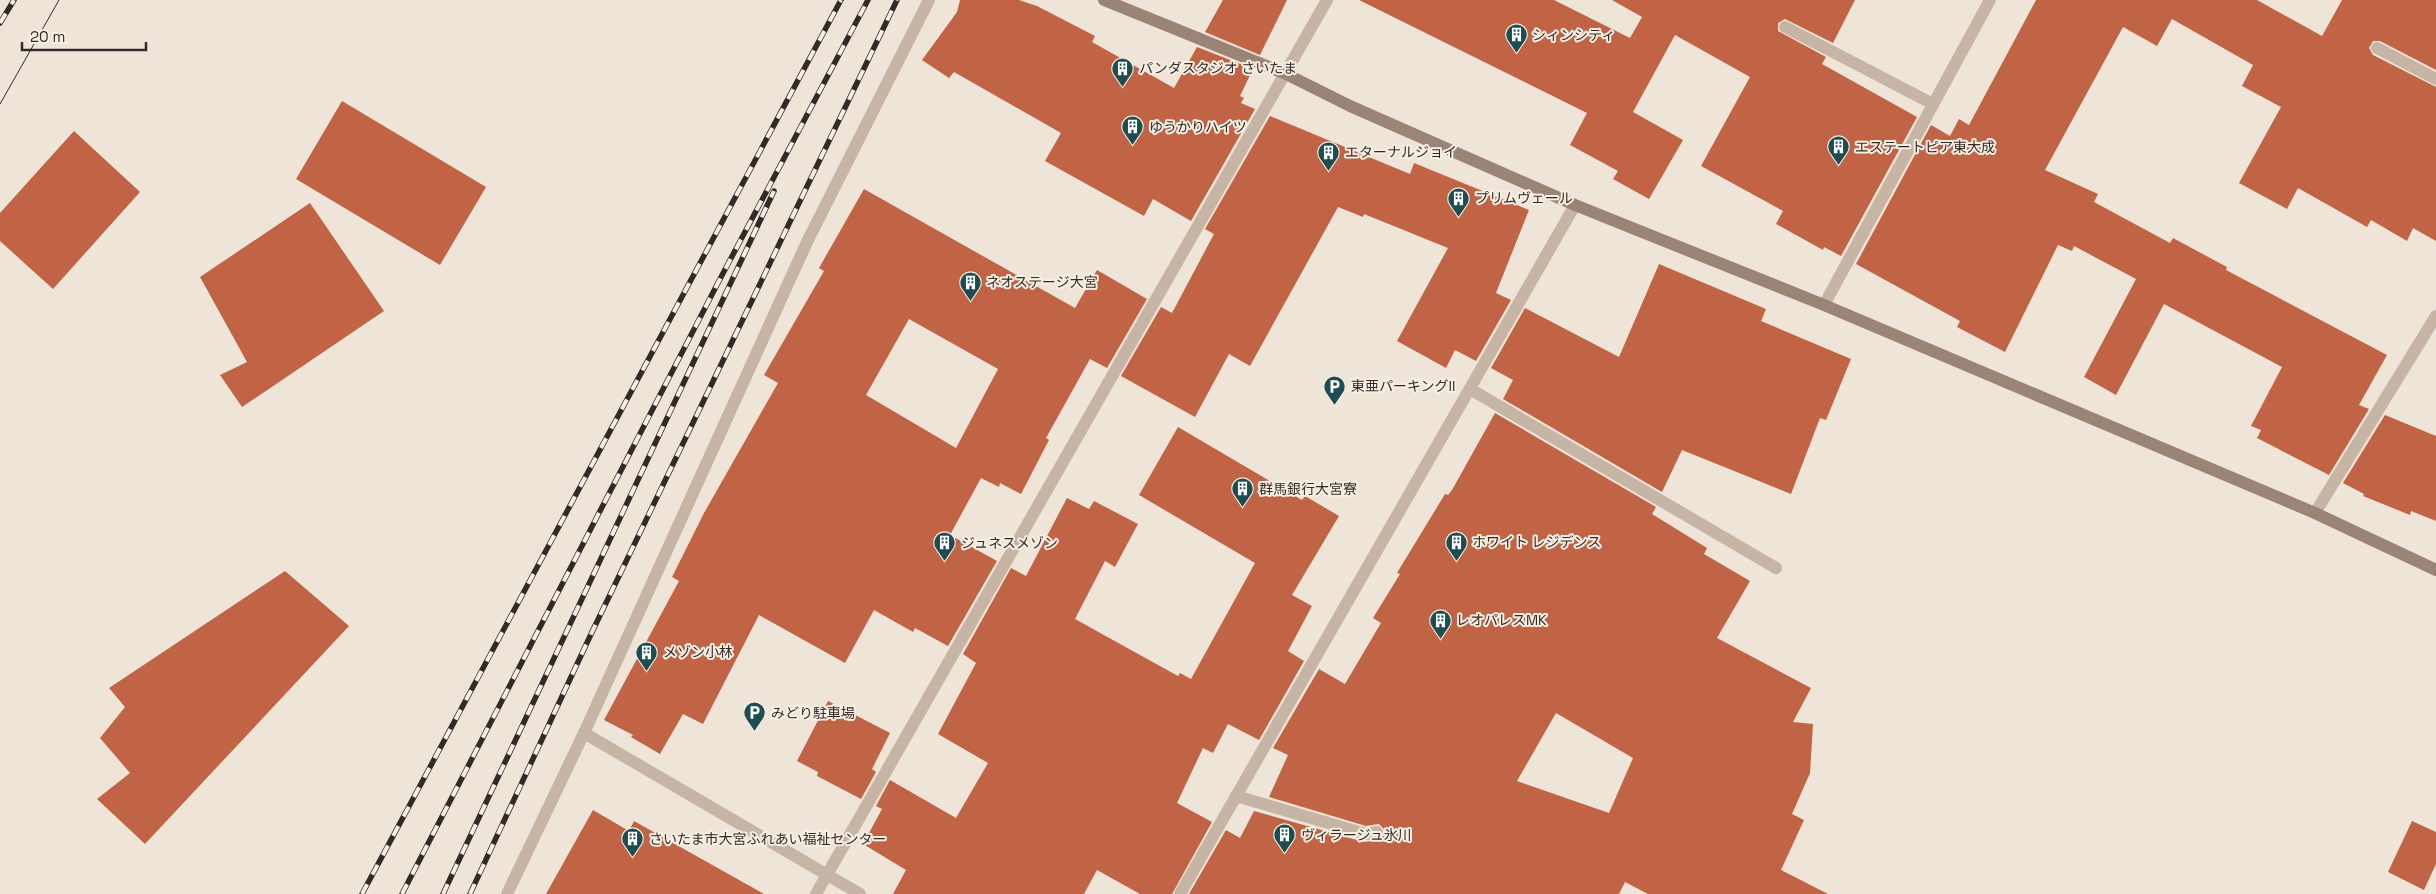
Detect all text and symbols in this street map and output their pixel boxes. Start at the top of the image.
scale bar [22,20,146,52]
building icon: シィンシティ [1504,23,1528,54]
place label: シィンシティ [1532,26,1615,44]
text: 20 m [30,27,65,46]
building icon: パンダスタジオ さいたま [1111,56,1135,87]
place label: パンダスタジオ さいたま [1139,59,1297,77]
building icon: ゆうかりハイツ [1121,115,1145,146]
place label: ゆうかりハイツ [1149,118,1247,136]
building icon: エステートピア東大成 [1827,135,1851,166]
place label: エステートピア東大成 [1855,138,1995,156]
building icon: エターナルジョイ [1317,140,1341,171]
place label: エターナルジョイ [1345,143,1457,161]
building icon: プリムヴェール [1447,186,1471,217]
place label: プリムヴェール [1475,189,1573,207]
building icon: ネオステージ大宮 [958,270,982,301]
place label: ネオステージ大宮 [986,273,1098,291]
parking icon: 東亜パーキングII [1323,374,1347,405]
place label: 東亜パーキングII [1351,377,1455,395]
building icon: 群馬銀行大宮寮 [1231,477,1255,508]
place label: 群馬銀行大宮寮 [1259,480,1357,498]
building icon: ホワイト レジデンス [1444,530,1468,561]
building icon: ジュネスメゾン [933,531,957,562]
place label: ホワイト レジデンス [1472,533,1601,551]
place label: ジュネスメゾン [961,534,1058,552]
building icon: レオパレスMK [1428,608,1452,639]
place label: レオパレスMK [1456,611,1547,629]
building icon: メゾン小林 [635,640,659,671]
place label: メゾン小林 [663,643,733,661]
parking icon: みどり駐車場 [743,701,767,732]
place label: みどり駐車場 [771,704,855,722]
building icon: ヴィラージュ氷川 [1273,823,1297,854]
place label: ヴィラージュ氷川 [1301,826,1412,844]
building icon: さいたま市大宮ふれあい福祉センター [621,827,645,858]
place label: さいたま市大宮ふれあい福祉センター [649,830,887,848]

